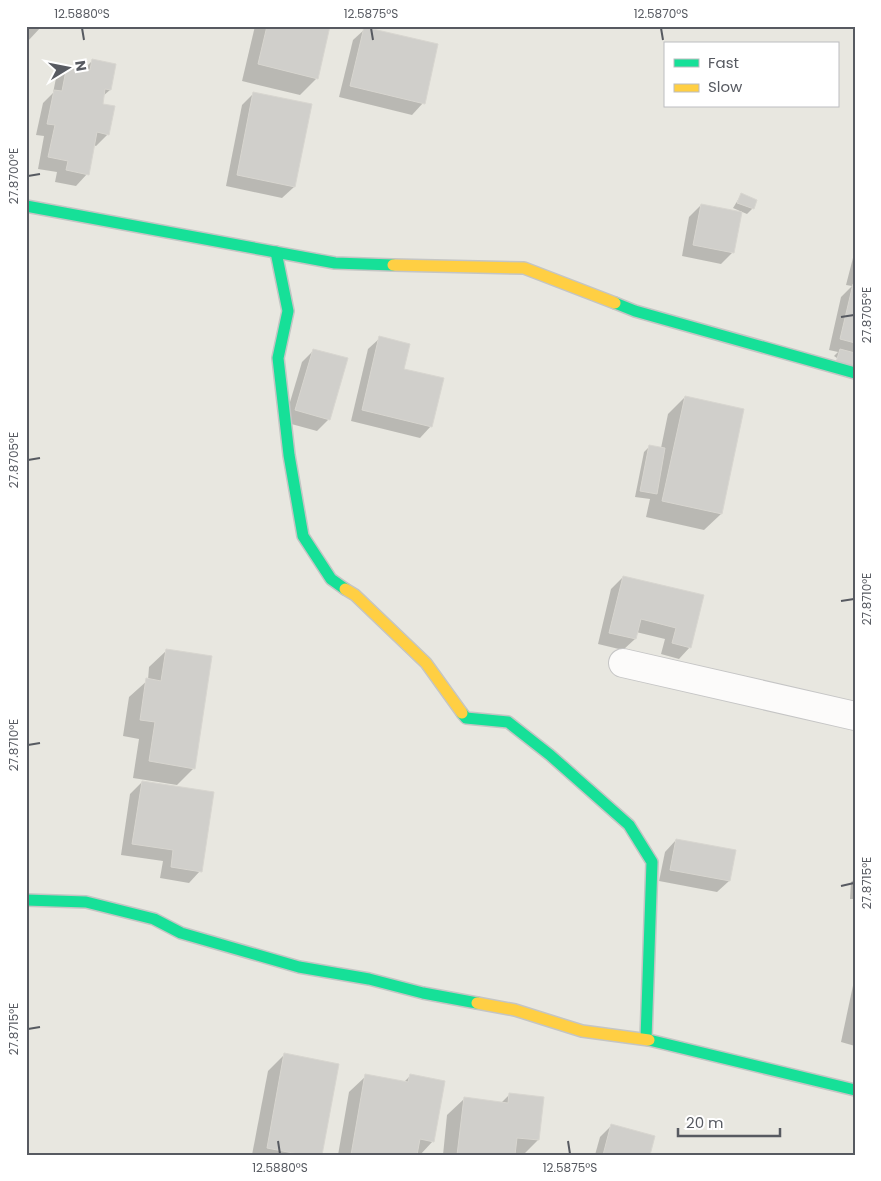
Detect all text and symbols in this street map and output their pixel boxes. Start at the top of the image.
text: 12.5880°S [54,5,110,22]
text: 12.5875°S [344,5,398,22]
text: 12.5870°S [634,5,688,22]
north arrow [42,42,92,92]
legend [664,42,838,108]
text: Fast [708,52,739,73]
text: N [70,59,92,73]
text: Slow [708,76,743,97]
text: 27.8700°E [5,148,22,204]
text: 27.8705°E [858,287,875,343]
text: 27.8705°E [5,432,22,488]
text: 27.8710°E [858,573,875,625]
text: 27.8710°E [5,719,22,771]
text: 27.8715°E [858,857,875,909]
text: 27.8715°E [5,1003,22,1055]
scale bar [678,1106,781,1138]
text: 20 m [686,1112,724,1133]
text: 12.5880°S [252,1159,308,1176]
text: 12.5875°S [543,1159,597,1176]

